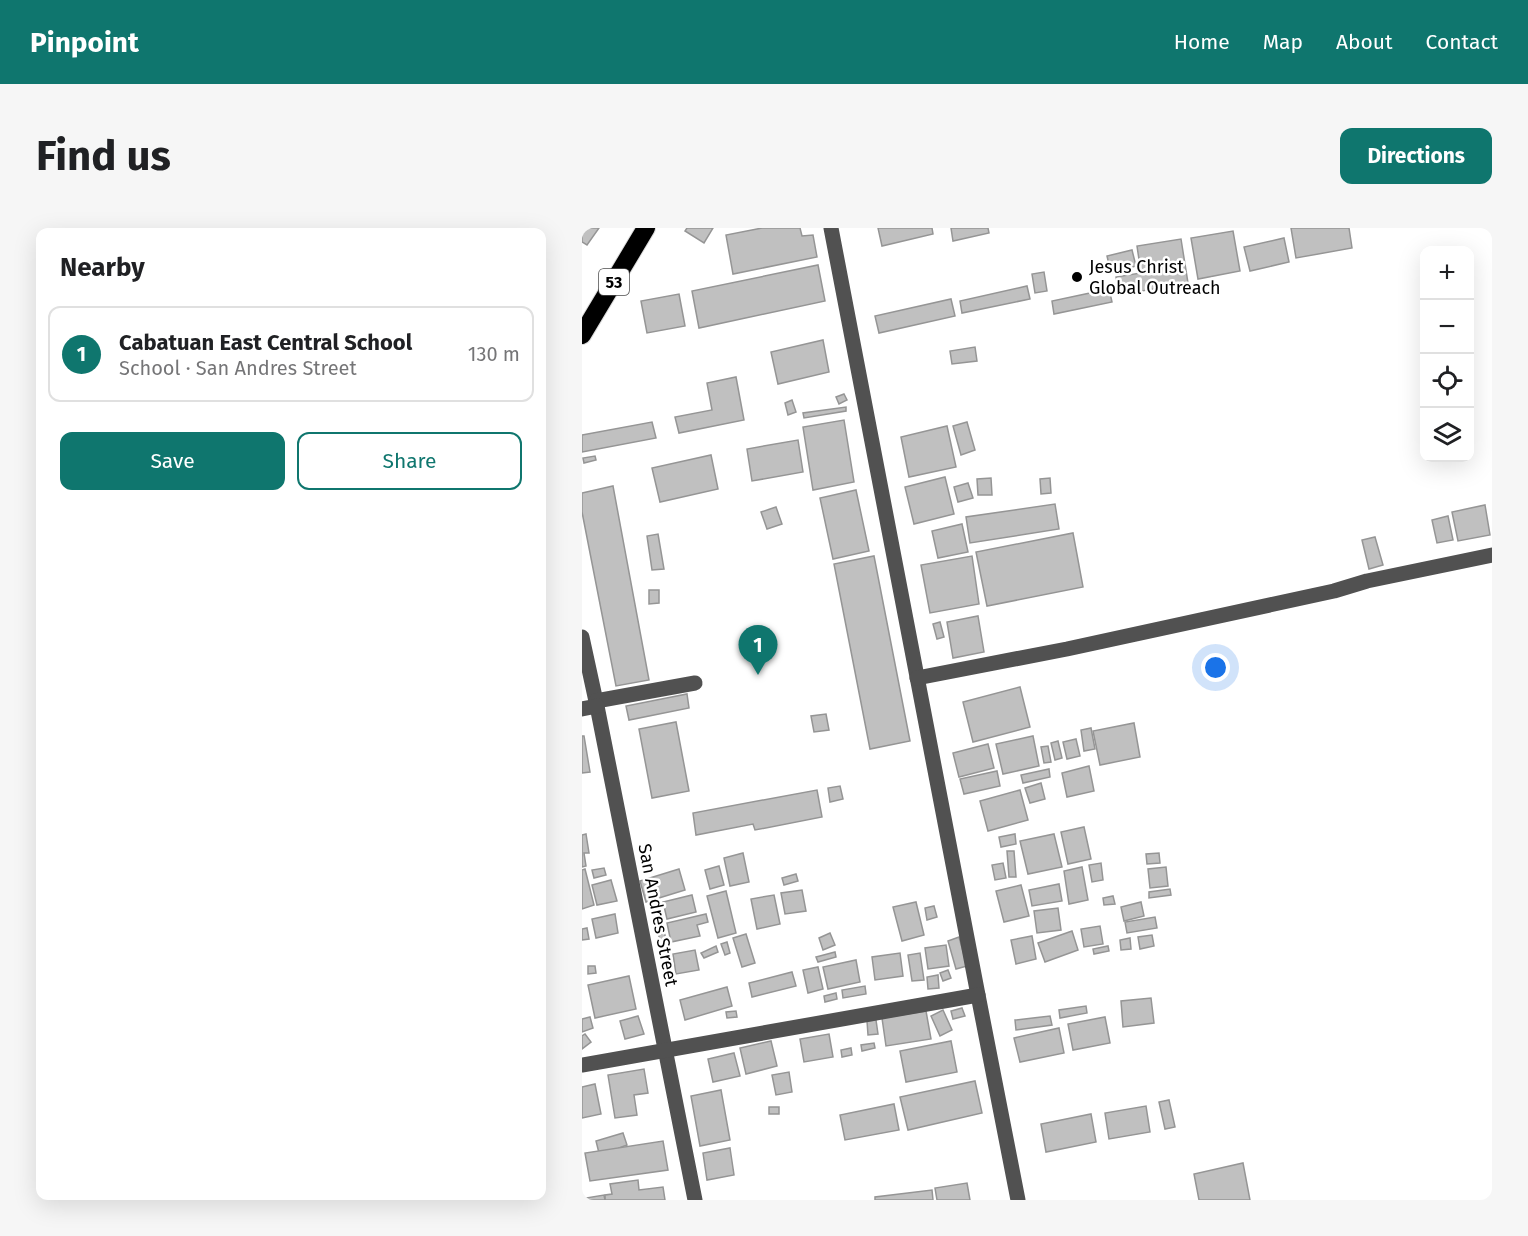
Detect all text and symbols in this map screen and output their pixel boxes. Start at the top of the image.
text: Pinpoint [30,26,139,59]
text: Home [1174,29,1230,55]
text: Map [1263,29,1303,55]
text: About [1336,29,1393,55]
text: Contact [1426,29,1498,55]
button: Directions [1340,128,1492,184]
text: Find us [36,131,171,181]
map controls [1420,246,1474,462]
button: + [1420,246,1474,300]
text: Nearby [60,252,145,283]
place label: Jesus Christ Global Outreach [1089,256,1221,299]
road number: 53 [599,269,629,295]
marker: Jesus Christ Global Outreach [1070,270,1084,284]
button: − [1420,300,1474,354]
text: Cabatuan East Central School [119,329,412,356]
text: 1 [77,342,86,366]
text: 130 m [468,342,520,366]
button: locate [1420,354,1474,408]
text: School · San Andres Street [119,356,357,380]
button: layers [1420,408,1474,462]
button: Save [60,432,285,490]
button: Share [297,432,522,490]
pin: 1 [738,626,777,675]
your location [1201,653,1230,682]
street label: San Andres Street [633,842,683,989]

